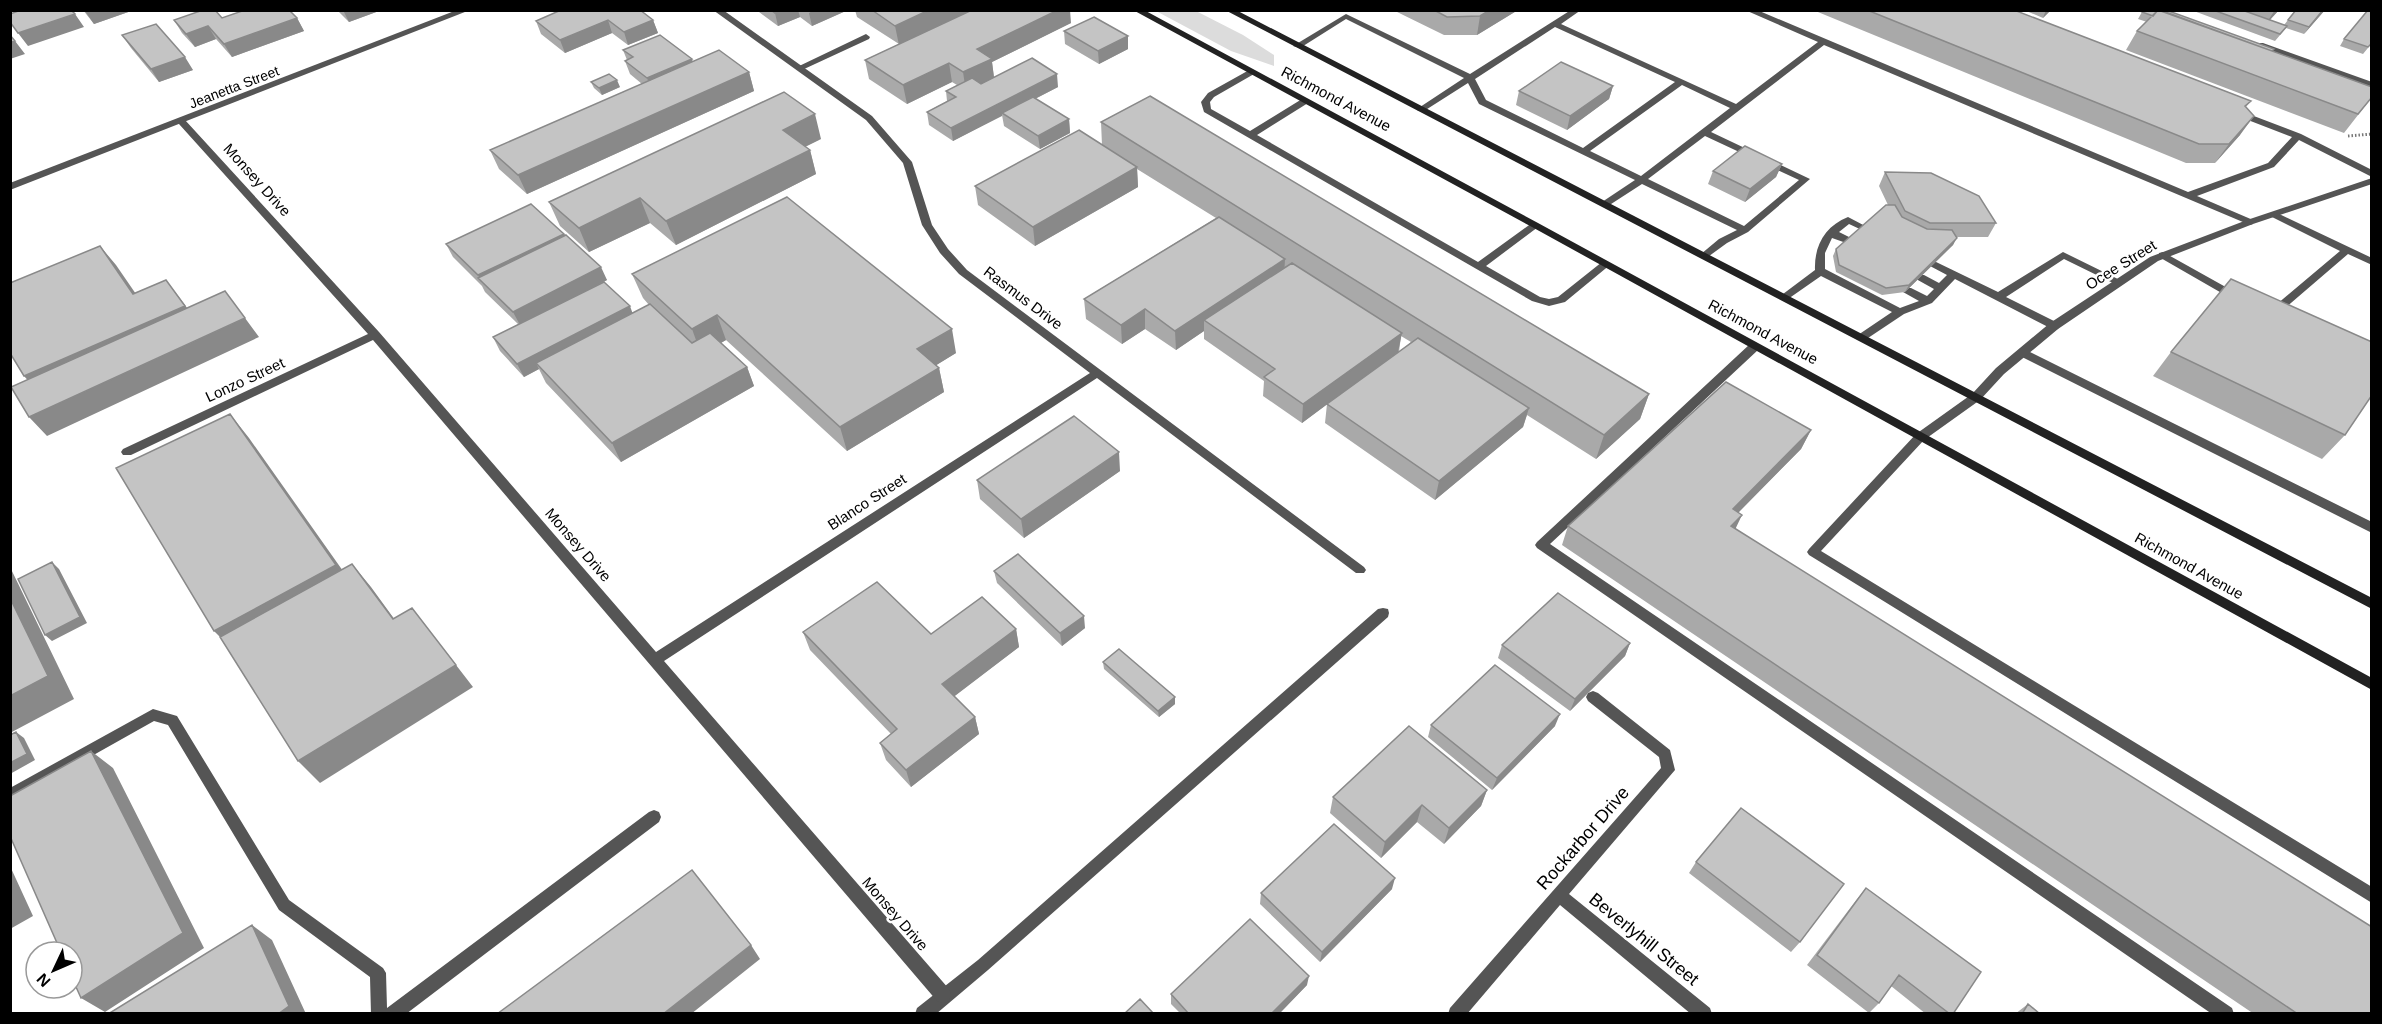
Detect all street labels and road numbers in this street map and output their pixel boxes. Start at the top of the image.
street label: Jeanetta Street [187,62,281,111]
street label: Richmond Avenue [1279,63,1394,135]
street label: Monsey Drive [220,140,294,219]
street label: Ocee Street [2082,236,2160,293]
street label: Rasmus Drive [981,262,1066,333]
street label: Richmond Avenue [1706,296,1821,368]
street label: Lonzo Street [203,354,288,405]
street label: Blanco Street [824,469,910,533]
street label: Monsey Drive [542,504,615,585]
street label: Richmond Avenue [2132,529,2246,602]
street label: Rockarbor Drive [1533,782,1633,894]
street label: Monsey Drive [859,873,932,954]
street label: Beverlyhill Street [1585,889,1703,989]

